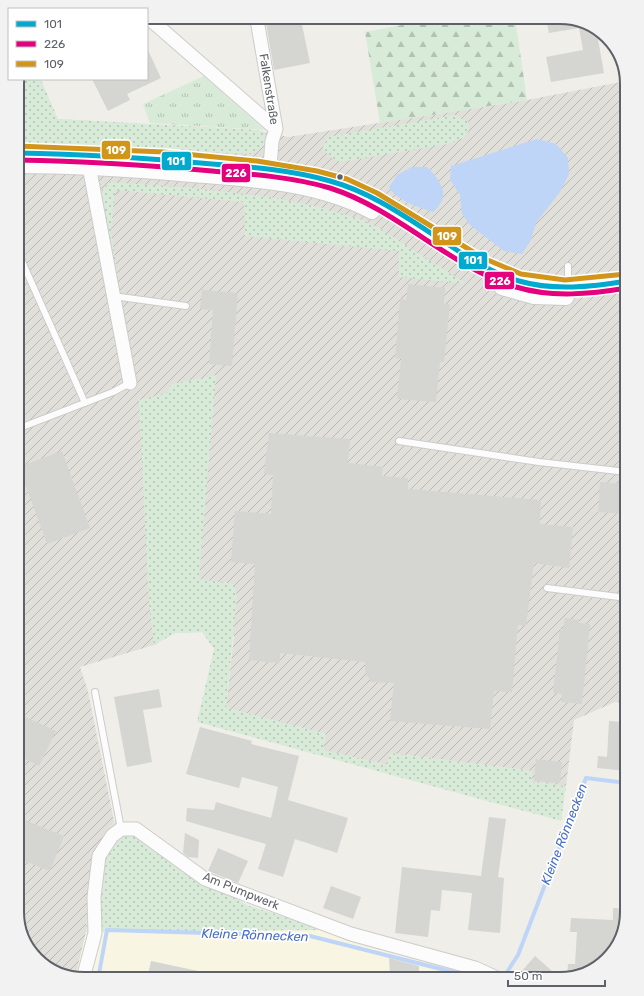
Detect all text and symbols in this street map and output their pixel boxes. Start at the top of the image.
legend [8,8,148,80]
text: 101 [44,17,62,31]
text: 226 [44,37,65,51]
street label: Falkenstraße [256,52,282,126]
text: 109 [44,57,64,71]
line badge: 109 [101,140,131,160]
text: 109 [106,144,126,157]
line badge: 101 [161,151,192,171]
text: 101 [167,155,185,168]
line badge: 226 [221,163,251,183]
text: 226 [225,167,247,180]
unlabelled marker [335,172,345,182]
line badge: 109 [432,226,462,246]
text: 109 [437,230,457,243]
line badge: 101 [458,251,488,270]
text: 101 [464,254,482,267]
line badge: 226 [484,271,515,290]
text: 226 [489,275,511,288]
water label: Kleine Rönnecken [538,781,590,887]
street label: Am Pumpwerk [201,869,282,913]
water label: Kleine Rönnecken [201,926,309,944]
scale bar [508,962,605,988]
text: 50 m [514,969,542,983]

